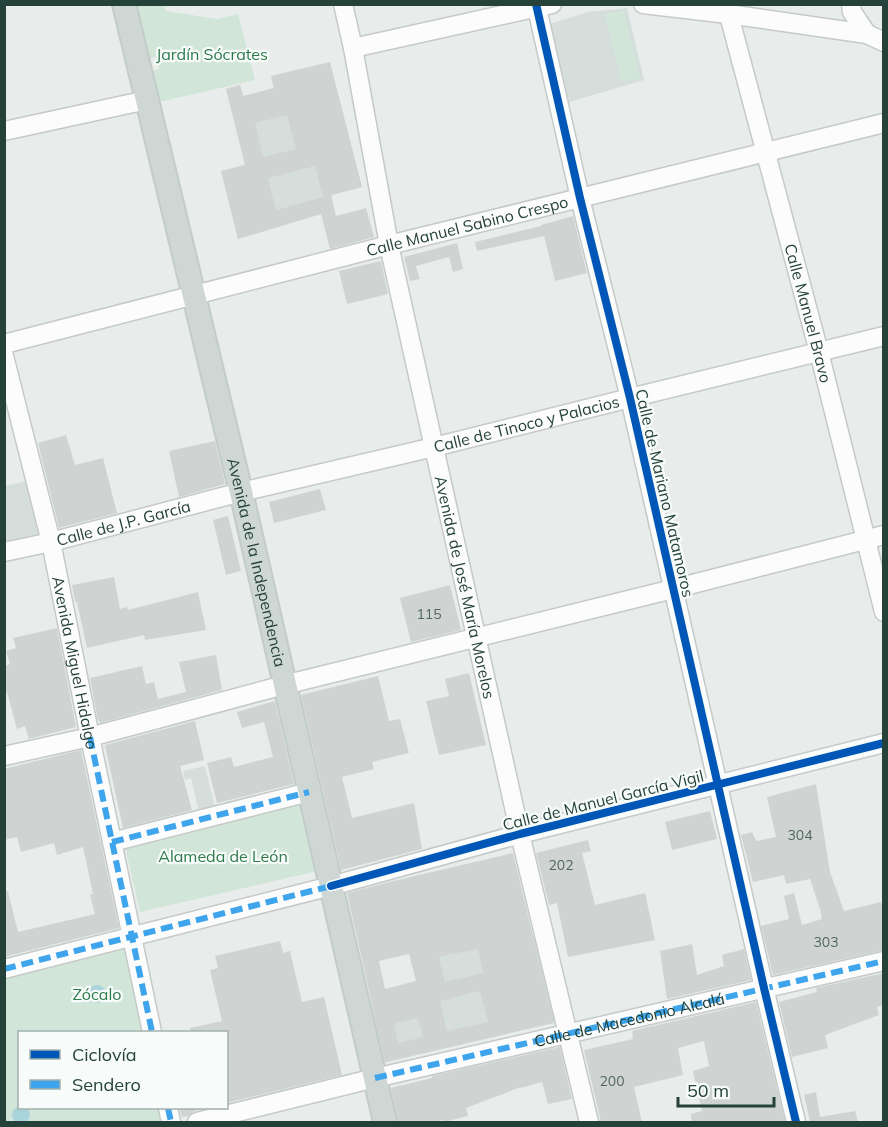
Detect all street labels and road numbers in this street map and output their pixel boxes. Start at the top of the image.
street label: Calle Manuel Sabino Crespo [364,191,570,260]
street label: Calle Manuel Bravo [780,241,836,385]
street label: Calle de Mariano Matamoros [631,387,699,599]
street label: Calle de Tinoco y Palacios [431,391,622,457]
street label: Avenida de la Independencia [223,456,291,669]
street label: Avenida de José María Morelos [431,474,500,701]
street label: Calle de J.P. García [54,496,193,550]
street label: Avenida Miguel Hidalgo [48,574,102,751]
street label: Calle de Manuel García Vigil [500,765,706,835]
street label: Calle de Macedonio Alcalá [532,988,727,1051]

